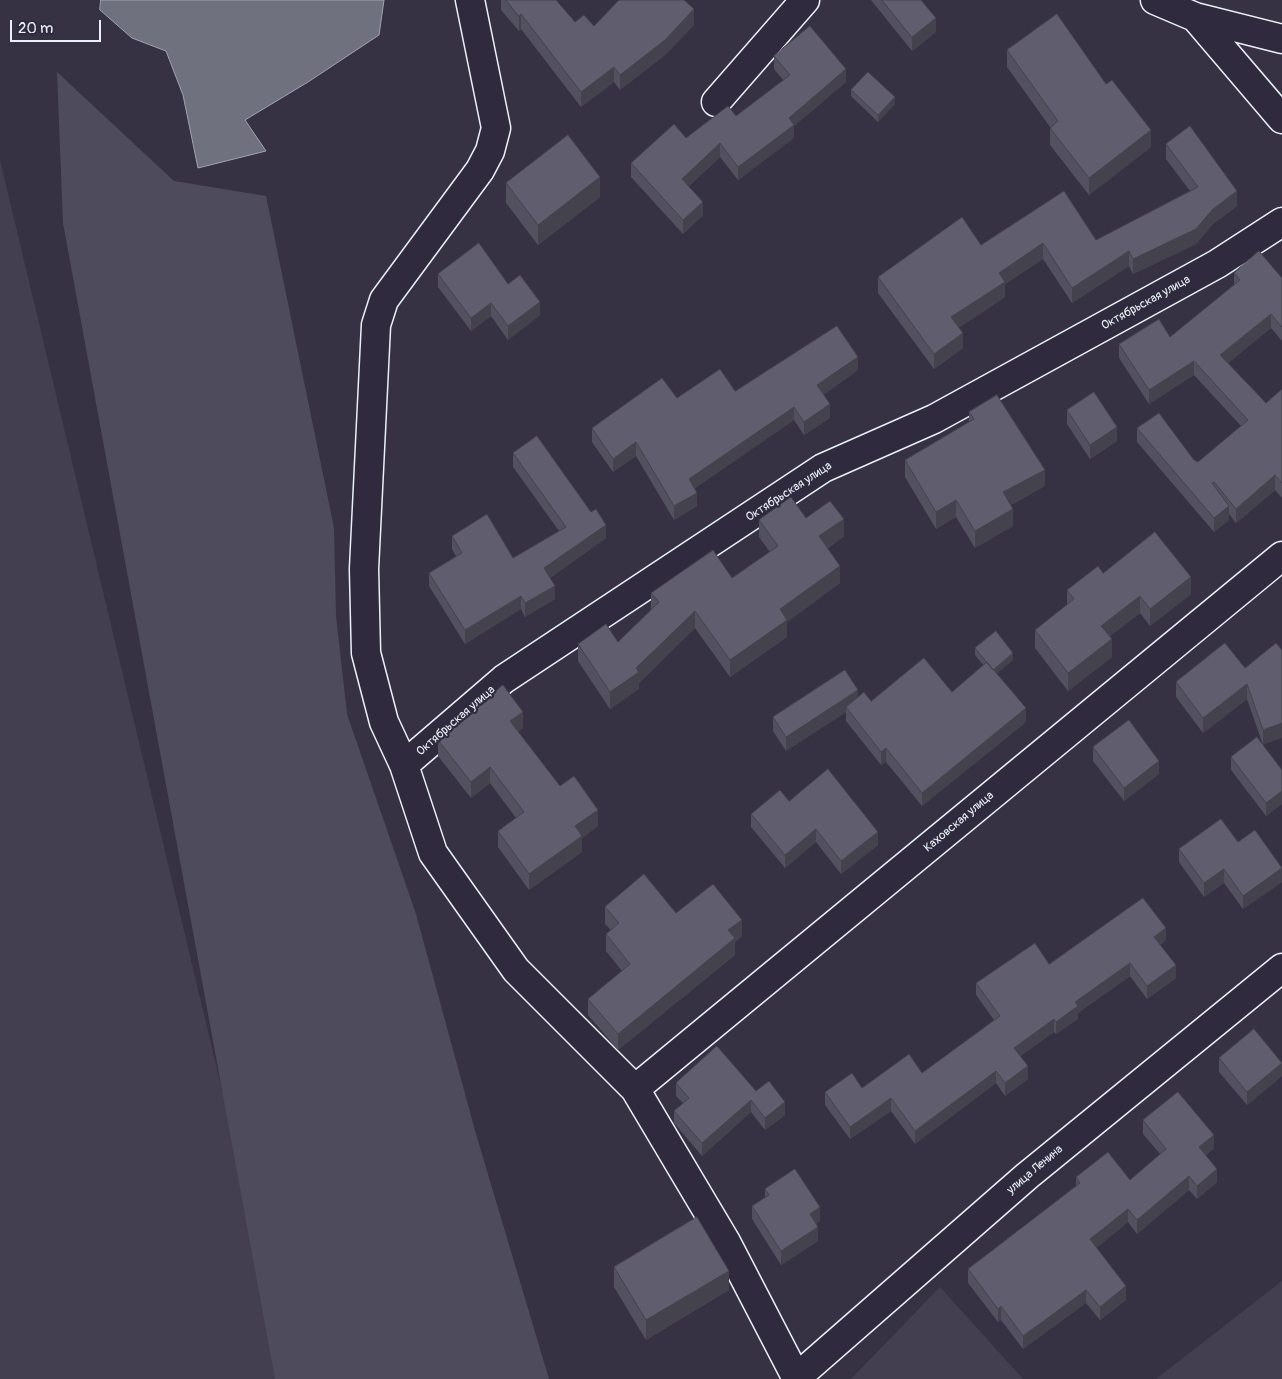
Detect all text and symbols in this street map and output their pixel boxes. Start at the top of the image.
scale bar [12,10,104,42]
text: 20 m [18,19,53,38]
street label: Октябрьская улица [1099,273,1193,333]
street label: Октябрьская улица [743,459,835,525]
street label: Октябрьская улица [414,683,498,759]
street label: Каховская улица [921,789,997,855]
street label: улица Ленина [1004,1142,1066,1198]

